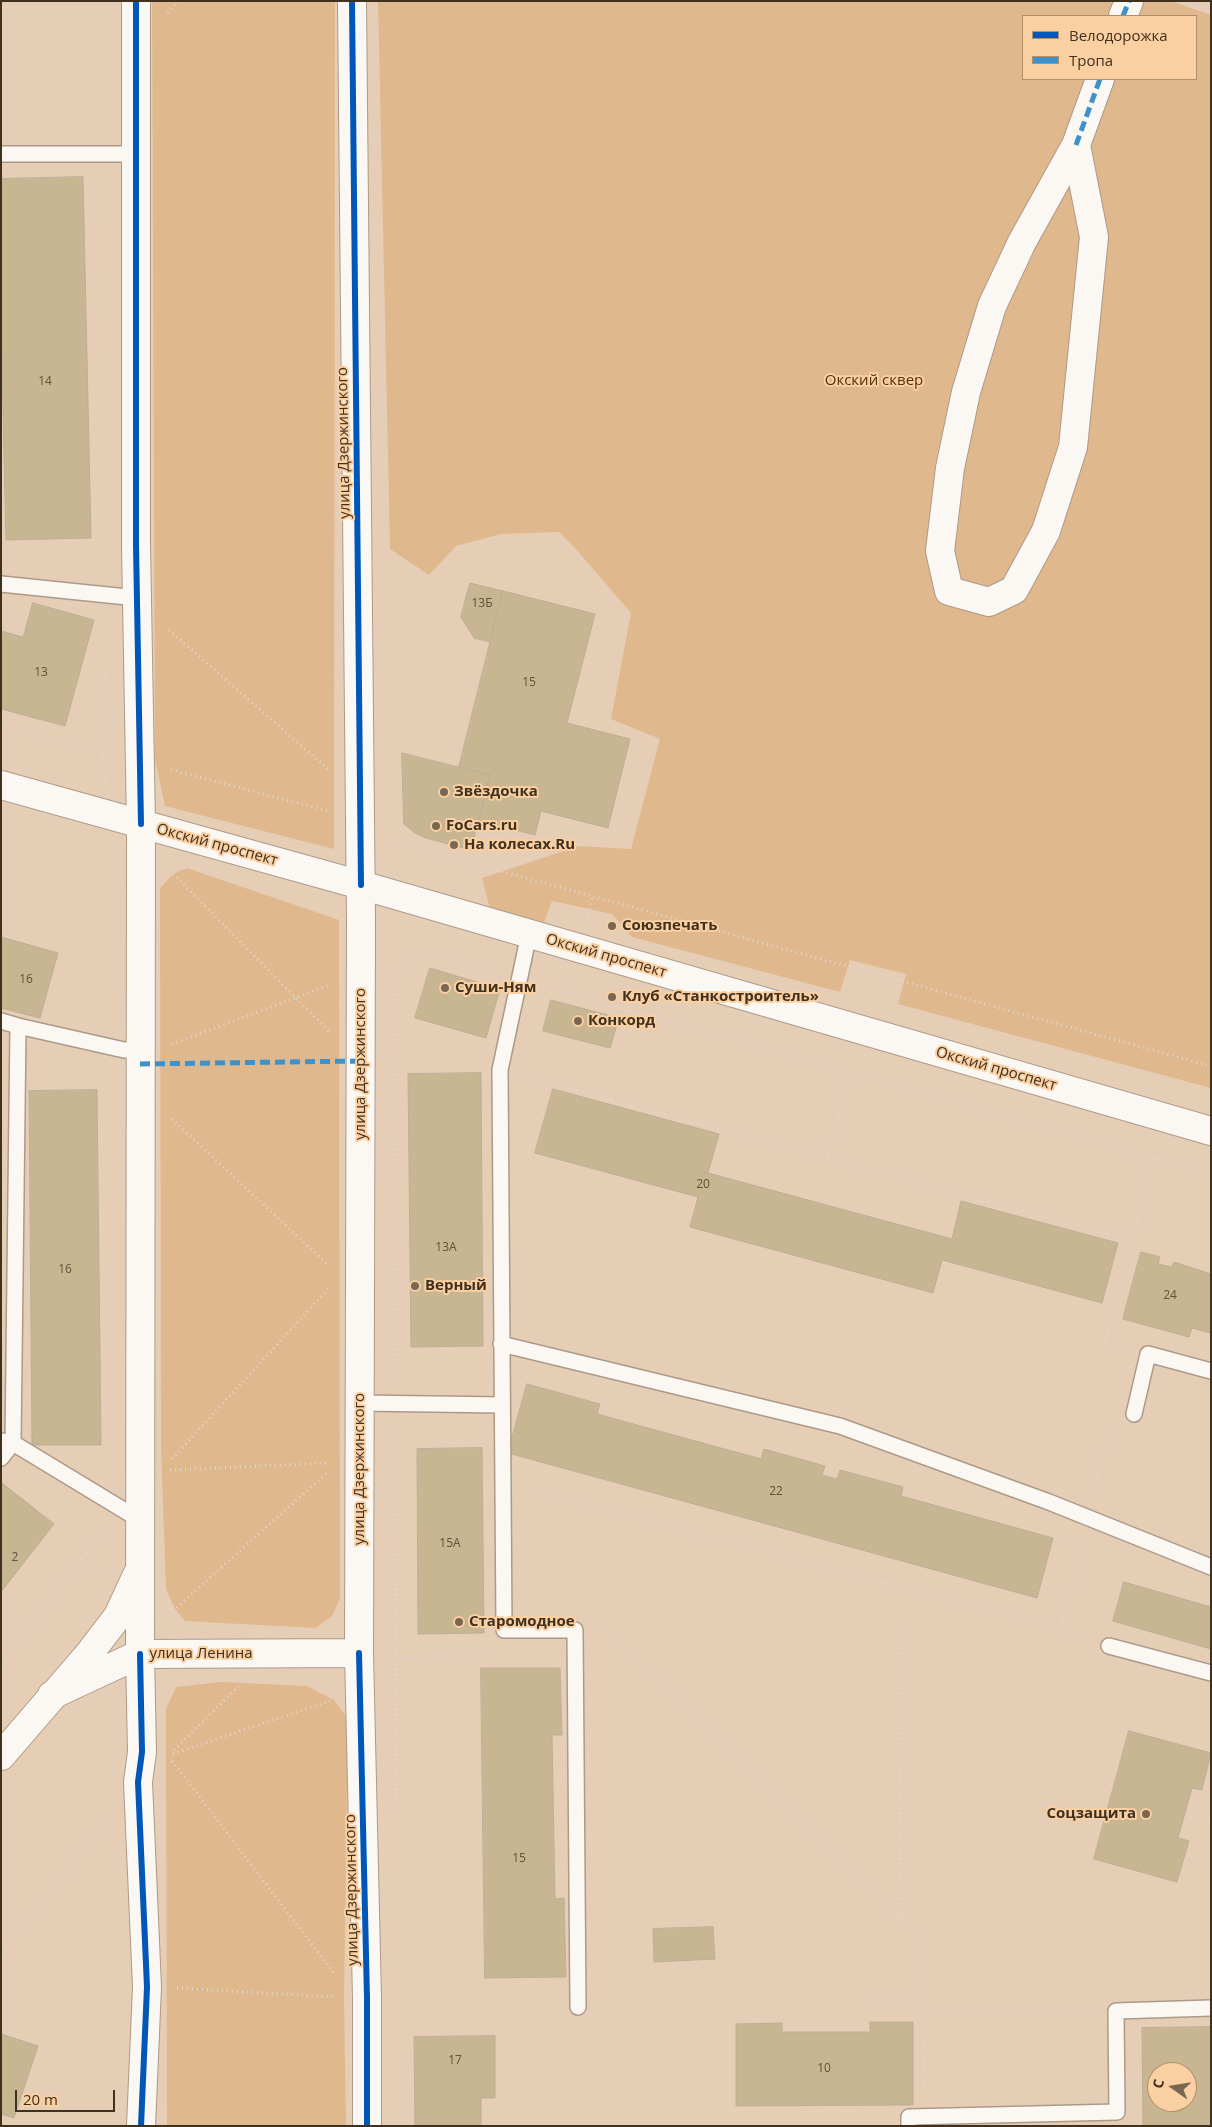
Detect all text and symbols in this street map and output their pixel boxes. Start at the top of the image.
legend [1022,15,1197,80]
text: Велодорожка [1069,25,1168,45]
text: Тропа [1069,50,1113,70]
street label: улица Дзержинского [334,367,354,519]
park label: Окский сквер [825,372,923,390]
house number: 14 [38,375,52,389]
house number: 13Б [471,597,493,611]
house number: 13 [34,666,48,680]
house number: 15 [522,676,536,690]
place label: Звёздочка [454,783,538,801]
marker: Звёздочка [438,786,450,798]
place label: FoCars.ru [446,817,517,835]
street label: Окский проспект [155,820,279,870]
marker: FoCars.ru [430,820,442,832]
place label: На колесах.Ru [464,836,575,854]
marker: На колесах.Ru [448,839,460,851]
place label: Союзпечать [622,917,717,935]
marker: Союзпечать [606,920,618,932]
street label: Окский проспект [544,930,668,982]
house number: 16 [19,973,33,987]
place label: Суши-Ням [455,979,536,997]
marker: Суши-Ням [439,982,451,994]
street label: улица Дзержинского [352,988,370,1140]
place label: Клуб «Станкостроитель» [622,988,819,1006]
marker: Клуб «Станкостроитель» [606,991,618,1003]
place label: Конкорд [588,1012,655,1030]
marker: Конкорд [572,1015,584,1027]
street label: Окский проспект [934,1043,1058,1095]
house number: 20 [696,1178,710,1192]
house number: 13А [435,1241,457,1255]
house number: 16 [58,1263,72,1277]
place label: Верный [425,1277,487,1295]
marker: Верный [409,1280,421,1292]
house number: 24 [1163,1289,1177,1303]
street label: улица Дзержинского [351,1393,369,1545]
house number: 22 [769,1485,783,1499]
house number: 15А [439,1537,461,1551]
house number: 2 [12,1551,18,1565]
place label: Старомодное [469,1613,575,1631]
marker: Старомодное [453,1616,465,1628]
street label: улица Ленина [149,1645,253,1663]
place label: Соцзащита [1047,1805,1136,1823]
marker: Соцзащита [1140,1808,1152,1820]
street label: улица Дзержинского [342,1814,362,1966]
house number: 15 [512,1852,526,1866]
house number: 17 [448,2054,462,2068]
house number: 10 [817,2062,831,2076]
north arrow [1147,2062,1197,2112]
text: С [1148,2077,1168,2090]
scale bar [18,2080,118,2112]
text: 20 m [23,2089,58,2109]

